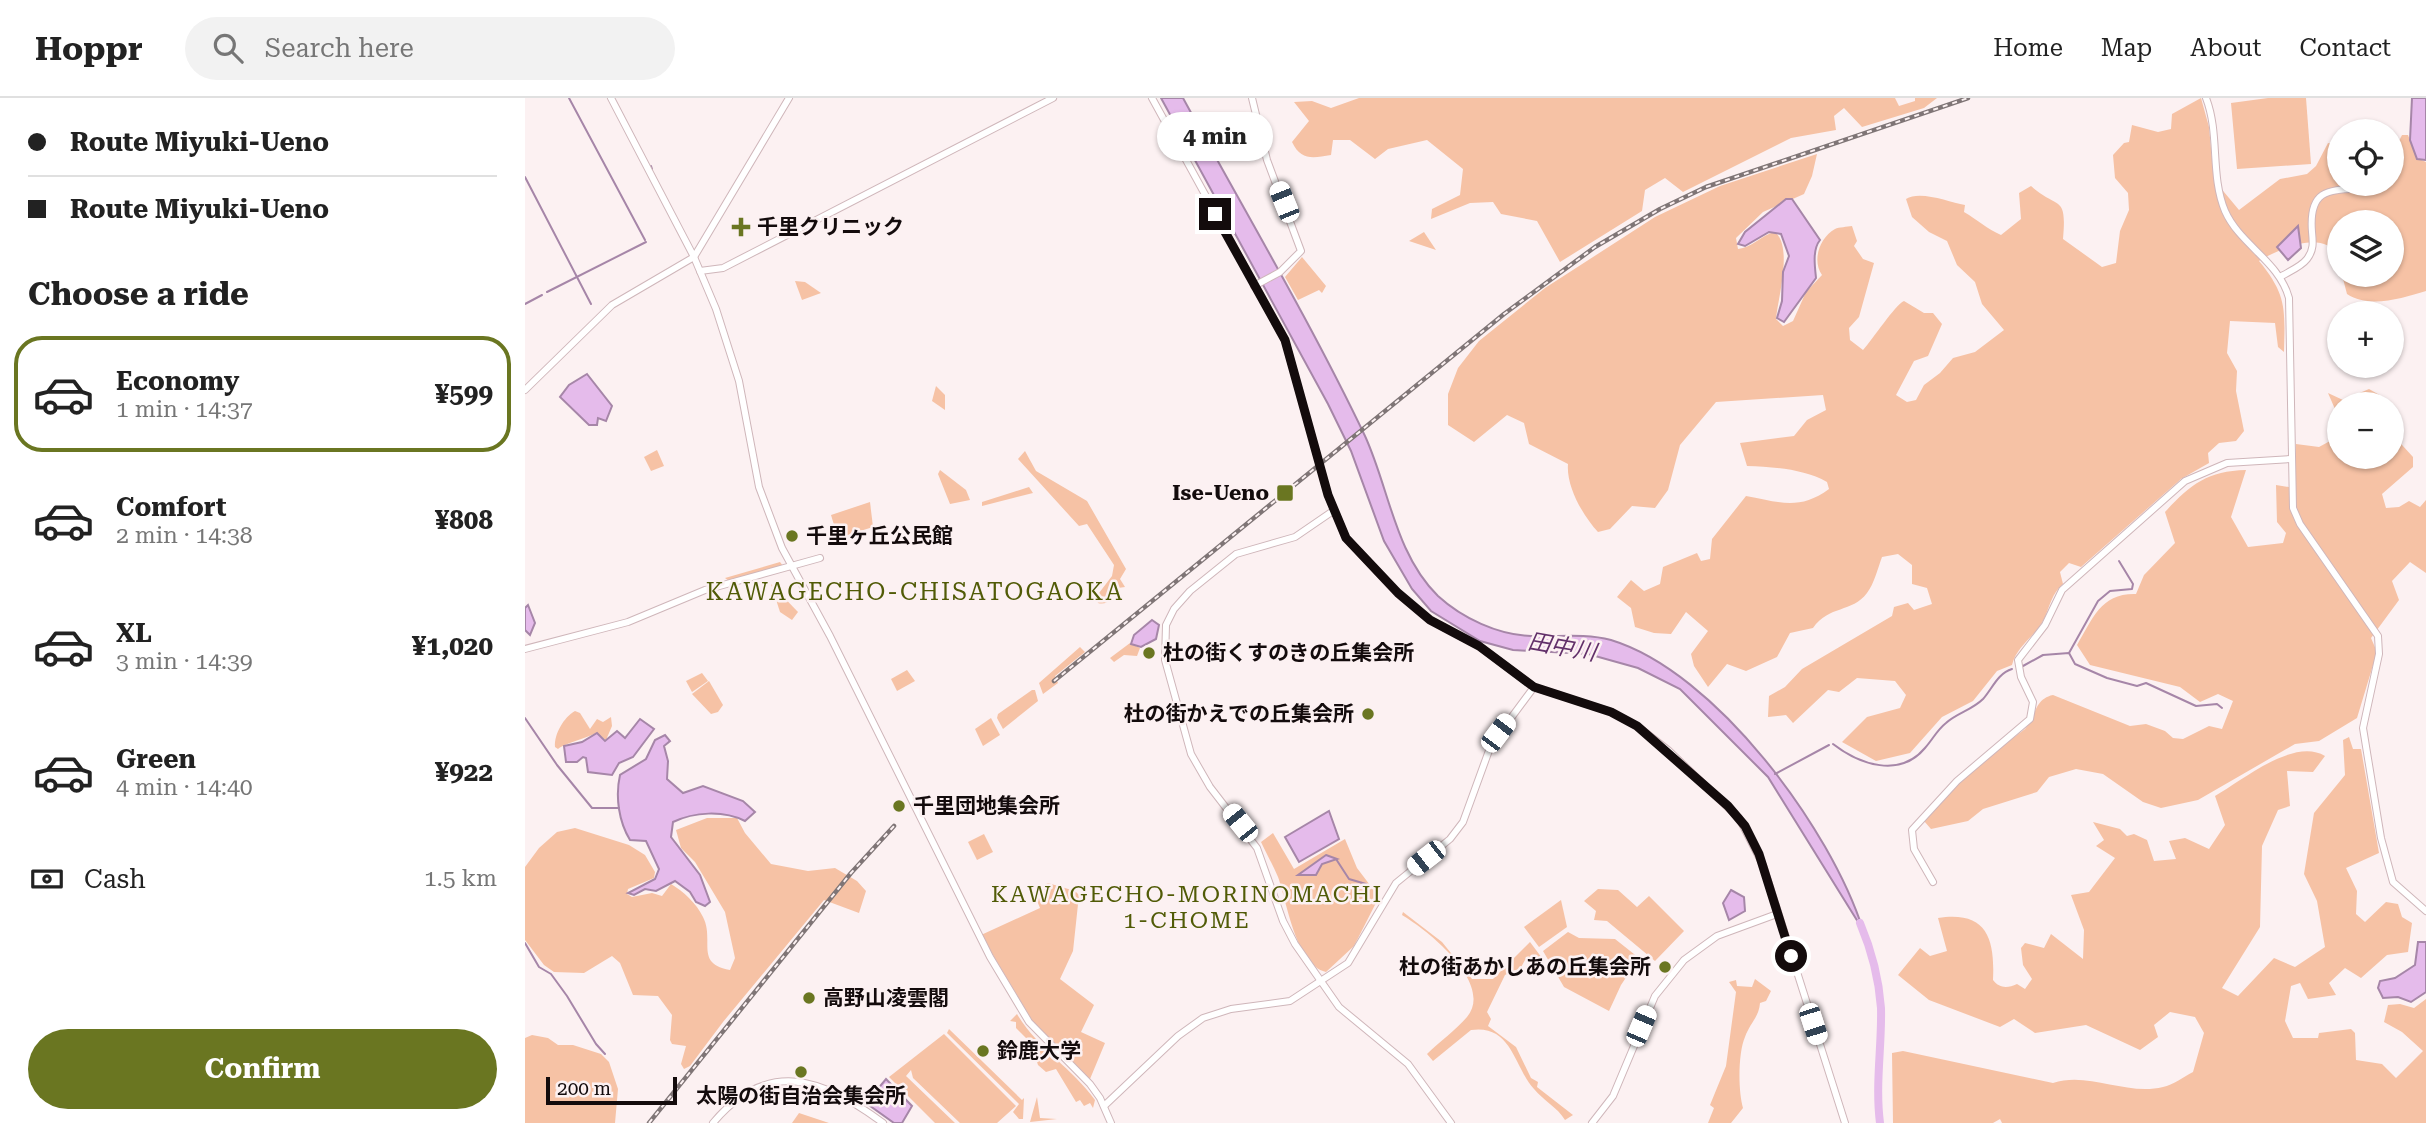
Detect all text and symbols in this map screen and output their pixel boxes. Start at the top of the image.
search box [185,17,675,80]
text: Hoppr [35,29,143,68]
icon: search [209,29,247,67]
text: Search here [265,33,414,63]
text: Home [1993,34,2063,62]
text: Map [2101,34,2152,62]
text: About [2190,34,2261,62]
text: Contact [2299,34,2391,62]
callout: 4 min [1157,113,1273,162]
map controls [2327,119,2404,469]
button: locate [2327,119,2404,196]
text: 4 min [1183,123,1247,150]
text: Route Miyuki-Ueno [70,127,329,157]
car [1267,179,1302,225]
text: Route Miyuki-Ueno [70,194,329,224]
route end [1199,198,1231,230]
button: layers [2327,210,2404,287]
place label: 千里クリニック [757,215,904,239]
marker: 千里クリニック [731,217,751,237]
text: Choose a ride [28,275,249,313]
button: + [2327,301,2404,378]
icon: car [32,363,95,426]
text: Economy [116,366,239,396]
text: ¥599 [435,379,493,409]
button: − [2327,392,2404,469]
text: 1 min · 14:37 [116,396,253,423]
place label: Ise-Ueno [1172,481,1269,505]
marker: Ise-Ueno [1275,483,1295,503]
icon: car [32,489,95,552]
text: Comfort [116,492,226,522]
text: ¥808 [435,505,493,535]
text: 2 min · 14:38 [116,522,253,549]
place label: 千里ヶ丘公民館 [806,524,953,548]
marker: 千里ヶ丘公民館 [784,528,800,544]
district label: KAWAGECHO-CHISATOGAOKA [706,578,1124,606]
icon: car [32,615,95,678]
text: XL [116,618,152,648]
water label: 田中川 [1526,628,1601,667]
text: ¥1,020 [412,631,493,661]
place label: 杜の街くすのきの丘集会所 [1163,641,1414,665]
marker: 杜の街くすのきの丘集会所 [1141,645,1157,661]
text: 3 min · 14:39 [116,648,253,675]
place label: 杜の街かえでの丘集会所 [1124,702,1354,726]
marker: 杜の街かえでの丘集会所 [1360,706,1376,722]
car [1477,710,1520,756]
icon: car [32,741,95,804]
text: Green [116,744,196,774]
text: ¥922 [435,757,493,787]
text: 4 min · 14:40 [116,774,253,801]
place label: 千里団地集会所 [913,794,1060,818]
marker: 千里団地集会所 [891,798,907,814]
car [1219,800,1262,846]
car [1403,837,1450,879]
icon: cash [28,860,66,898]
text: Cash [84,864,146,894]
text: 1.5 km [424,865,497,892]
district label: KAWAGECHO-MORINOMACHI 1-CHOME [991,881,1383,934]
route start [1775,940,1807,972]
place label: 杜の街あかしあの丘集会所 [1399,955,1651,979]
marker: 杜の街あかしあの丘集会所 [1657,959,1673,975]
place label: 高野山凌雲閣 [823,986,949,1010]
marker: 高野山凌雲閣 [801,990,817,1006]
car [1797,1001,1830,1047]
car [1624,1003,1659,1049]
button: Confirm [28,1029,497,1109]
place label: 鈴鹿大学 [997,1039,1081,1063]
marker: 鈴鹿大学 [975,1043,991,1059]
marker: 太陽の街自治会集会所 [793,1064,809,1080]
scale bar [546,1074,677,1106]
text: 200 m [557,1077,611,1100]
place label: 太陽の街自治会集会所 [696,1084,906,1108]

